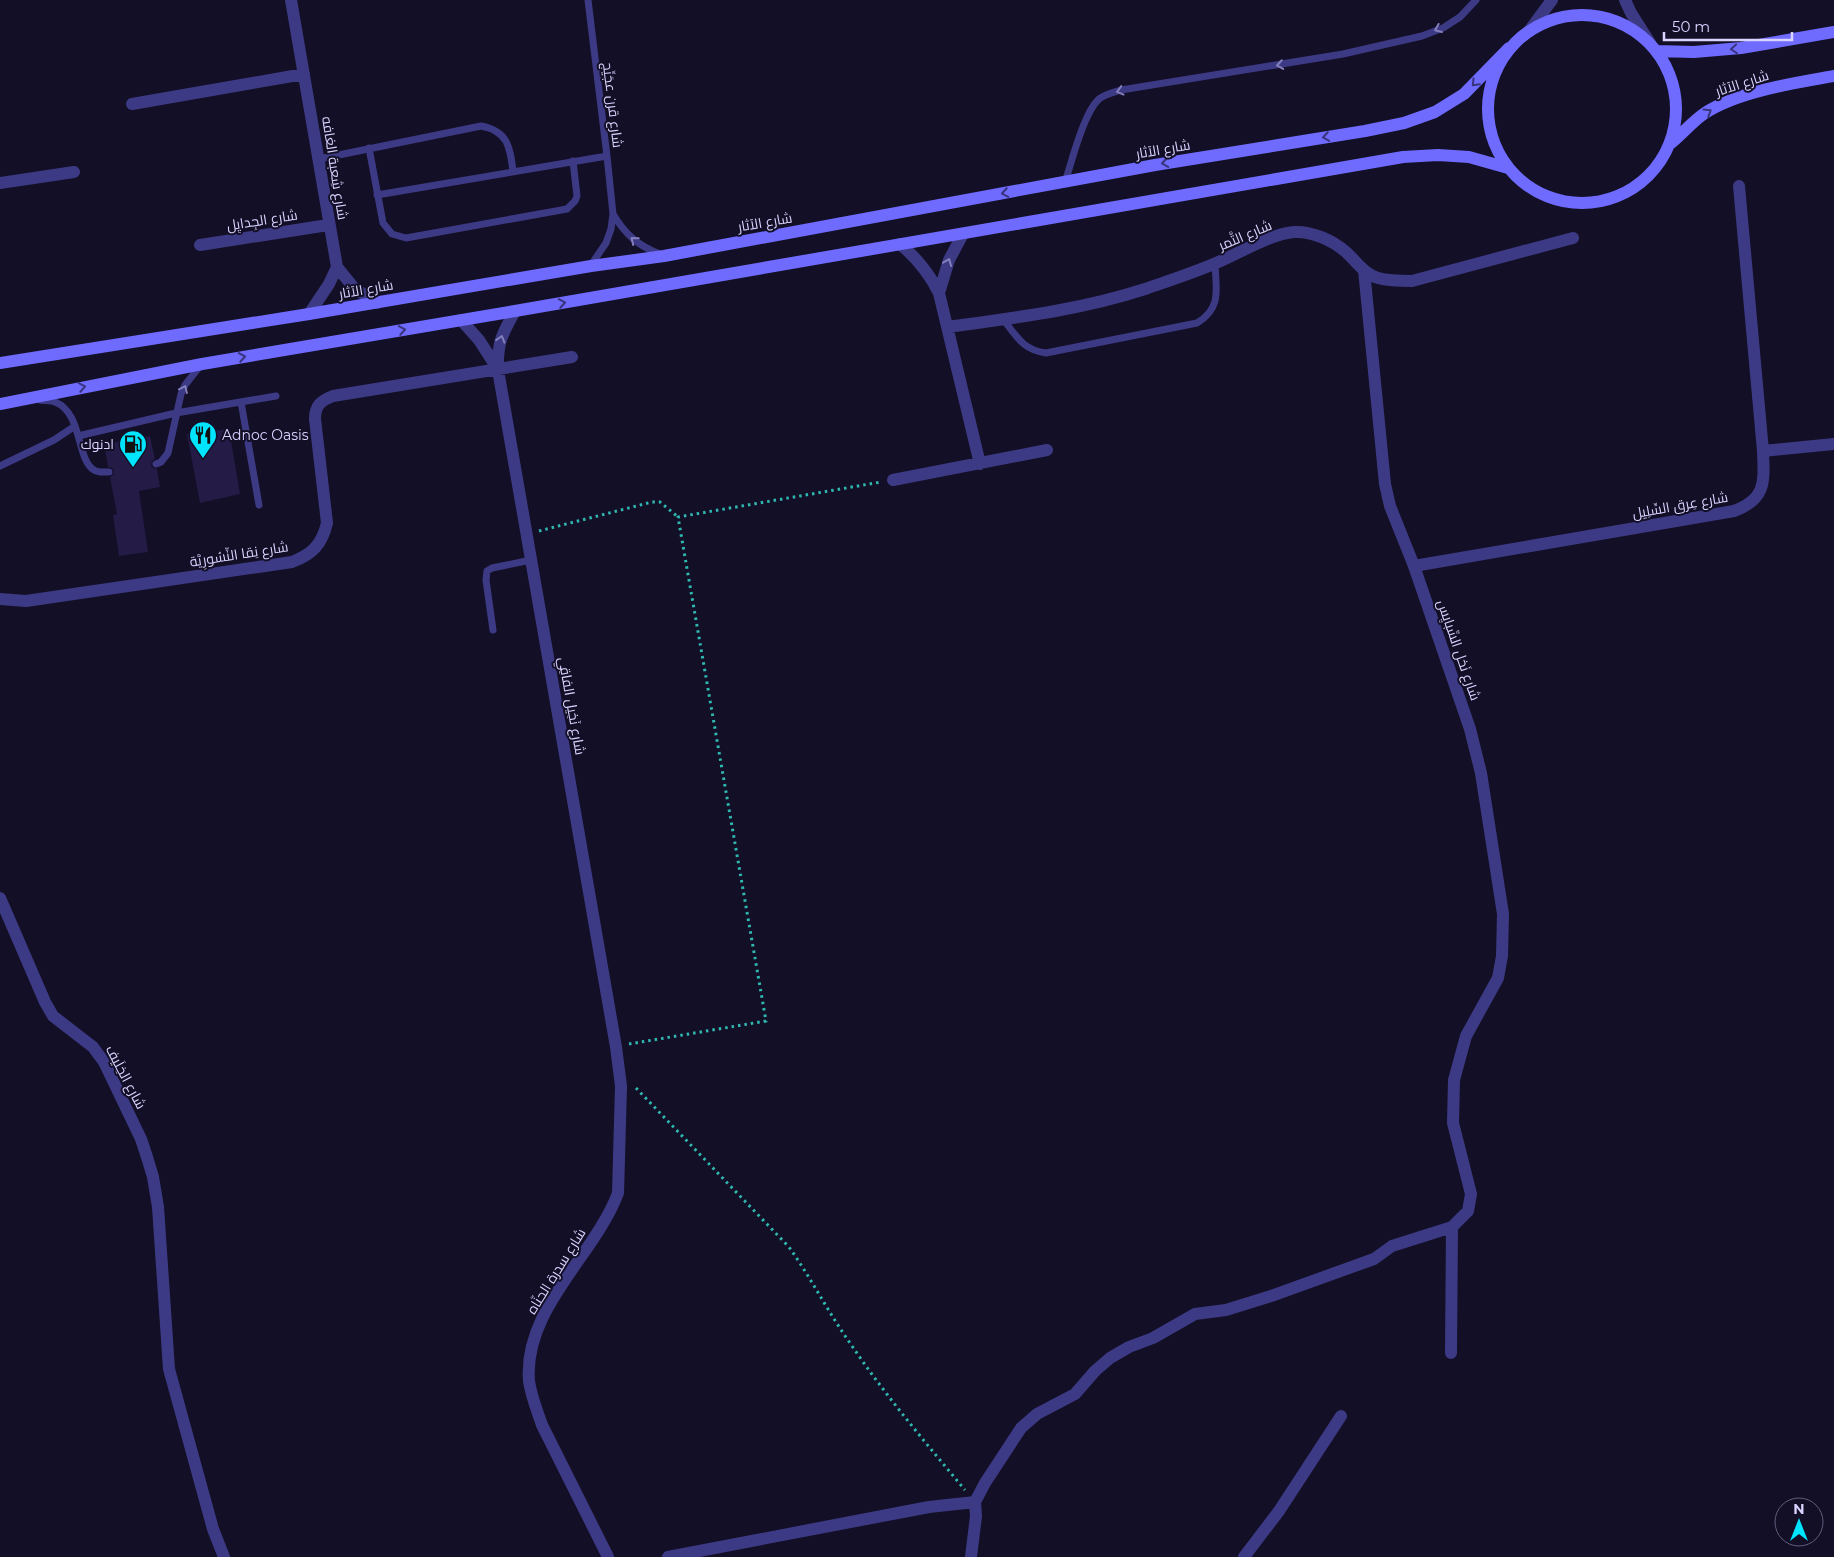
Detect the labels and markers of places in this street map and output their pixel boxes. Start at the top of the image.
restaurant icon: Adnoc Oasis [188,420,218,459]
place label: Adnoc Oasis [222,426,309,444]
fuel station icon: ادنوك [118,429,148,468]
place label: ادنوك [81,435,114,453]

